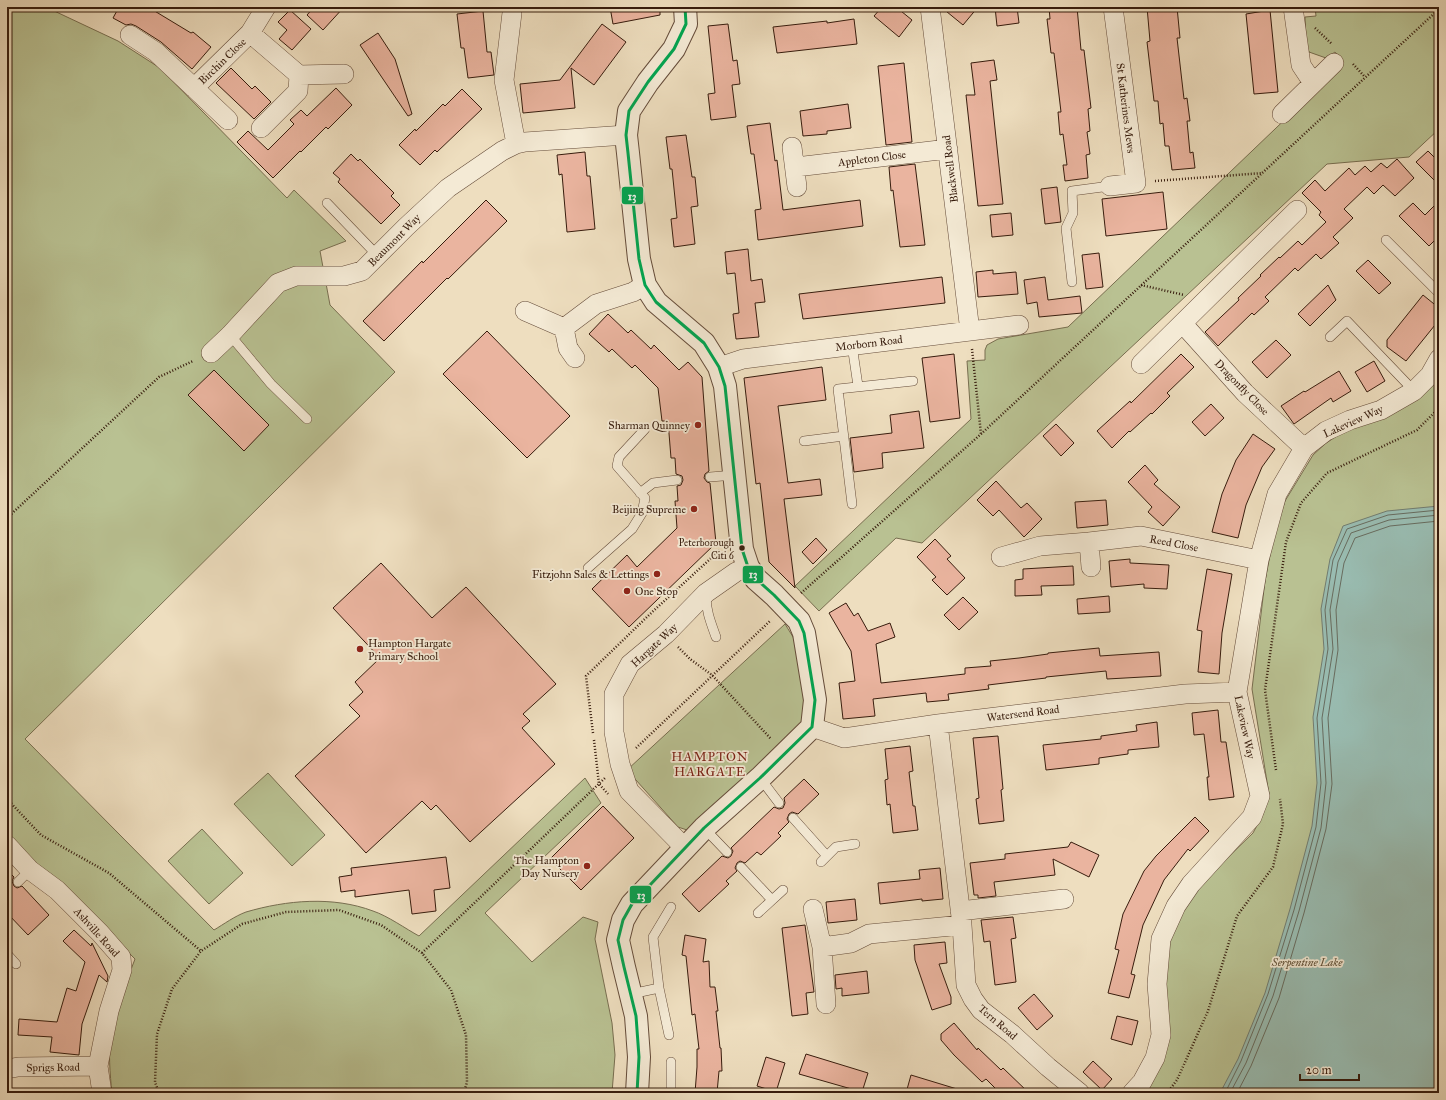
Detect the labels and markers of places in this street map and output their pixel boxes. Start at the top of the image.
place label: Sharman Quinney [608,419,691,432]
marker: Sharman Quinney [693,420,703,430]
place label: Beijing Supreme [612,503,686,516]
marker: Beijing Supreme [689,504,699,514]
place label: Peterborough Citi 6 [679,537,735,562]
marker: Peterborough Citi 6 [737,543,747,553]
place label: Fitzjohn Sales & Lettings [532,568,649,581]
marker: Fitzjohn Sales & Lettings [652,569,662,579]
place label: One Stop [635,585,678,598]
marker: One Stop [622,586,632,596]
place label: Hampton Hargate Primary School [368,637,452,663]
marker: Hampton Hargate Primary School [355,644,365,654]
place label: The Hampton Day Nursery [514,854,580,880]
marker: The Hampton Day Nursery [582,861,592,871]

